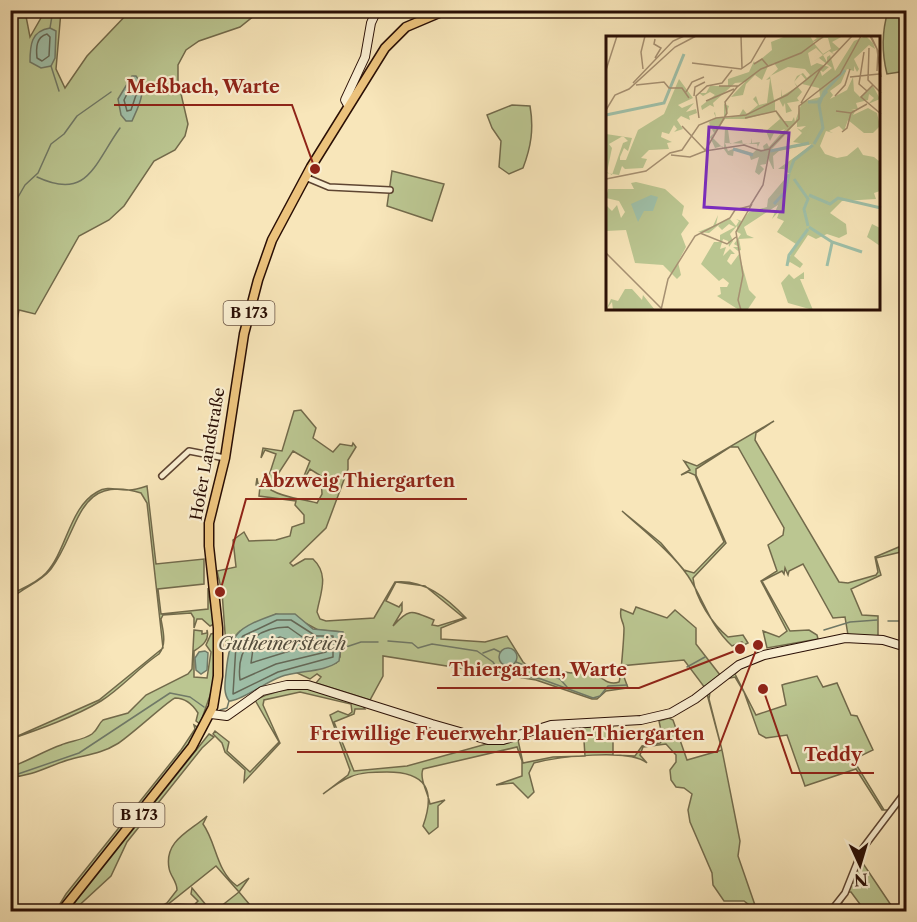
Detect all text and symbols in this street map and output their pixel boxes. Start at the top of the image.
inset map [606,36,881,310]
callout: Meßbach, Warte [114,69,292,105]
text: Meßbach, Warte [126,76,280,98]
road number: B 173 [224,301,274,325]
street label: Hofer Landstraße [185,386,229,522]
callout: Abzweig Thiergarten [246,463,467,499]
text: Abzweig Thiergarten [258,470,456,492]
water label: Gutheinersteich [218,633,346,655]
callout: Thiergarten, Warte [437,652,639,688]
text: Thiergarten, Warte [449,659,627,681]
callout: Freiwillige Feuerwehr Plauen-Thiergarten [297,716,717,752]
text: Freiwillige Feuerwehr Plauen-Thiergarten [309,723,705,745]
callout: Teddy [792,737,874,773]
text: Teddy [804,744,863,766]
road number: B 173 [114,803,164,827]
north arrow [830,835,890,895]
text: N [853,870,869,890]

